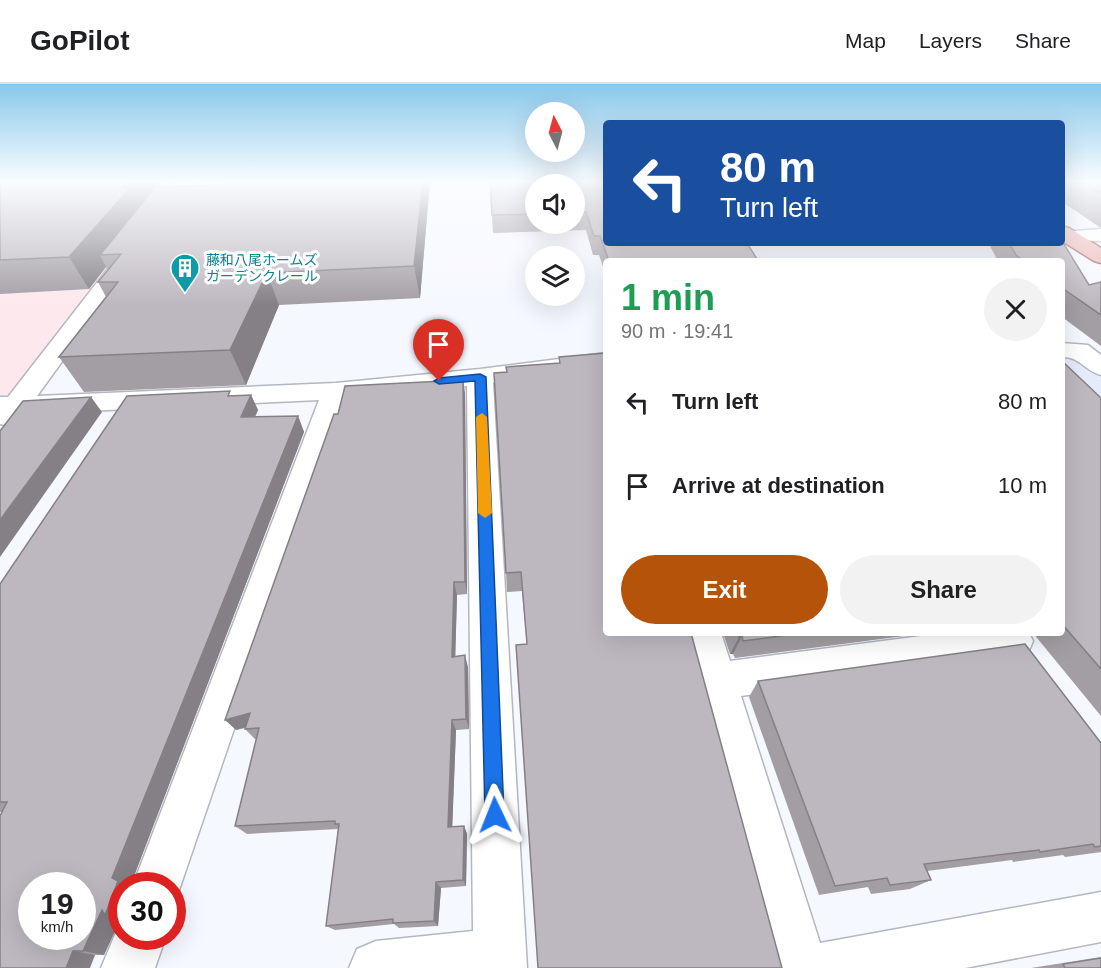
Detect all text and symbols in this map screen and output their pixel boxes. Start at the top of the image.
text: GoPilot [30,25,130,56]
text: Map [845,29,886,52]
text: Layers [919,29,982,52]
text: Share [1015,29,1071,52]
north arrow [525,102,585,162]
map controls [525,102,585,306]
icon: left [621,144,699,222]
text: 80 m [720,144,816,191]
button: sound [525,174,585,234]
text: Turn left [720,193,818,223]
button: layers [525,246,585,306]
building icon: 藤和八尾ホームズ ガーデンクレール [169,252,201,294]
place label: 藤和八尾ホームズ ガーデンクレール [206,252,318,284]
text: 1 min [621,277,715,318]
button: close [984,278,1047,341]
pin [413,319,464,381]
text: 90 m · 19:41 [621,320,733,342]
icon: arrive [422,328,455,361]
icon: left [621,386,654,419]
text: Turn left [672,389,758,414]
text: 80 m [998,389,1047,414]
icon: arrive [621,470,654,503]
text: Arrive at destination [672,473,885,498]
text: 10 m [998,473,1047,498]
button: Exit [621,555,828,624]
button: Share [840,555,1047,624]
position arrow [463,783,527,847]
speed limit sign: 30 [108,872,186,950]
text: 19 [40,887,74,920]
text: km/h [41,918,73,935]

